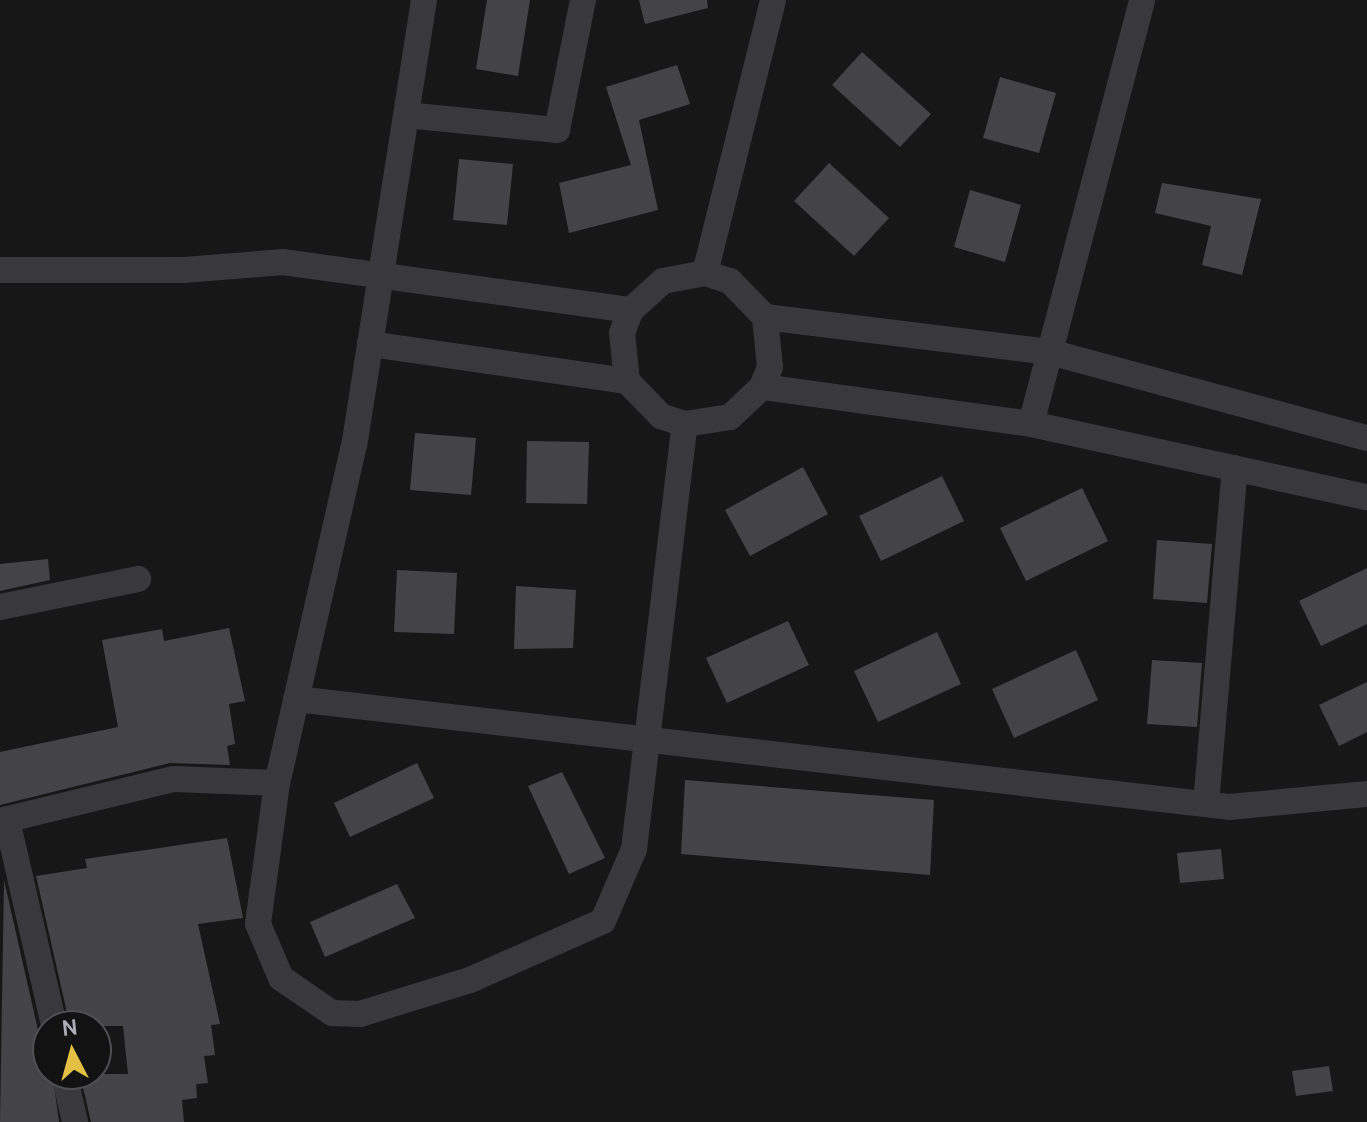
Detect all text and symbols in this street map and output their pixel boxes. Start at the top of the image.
north arrow [32,1010,112,1090]
text: N [60,1013,79,1042]

